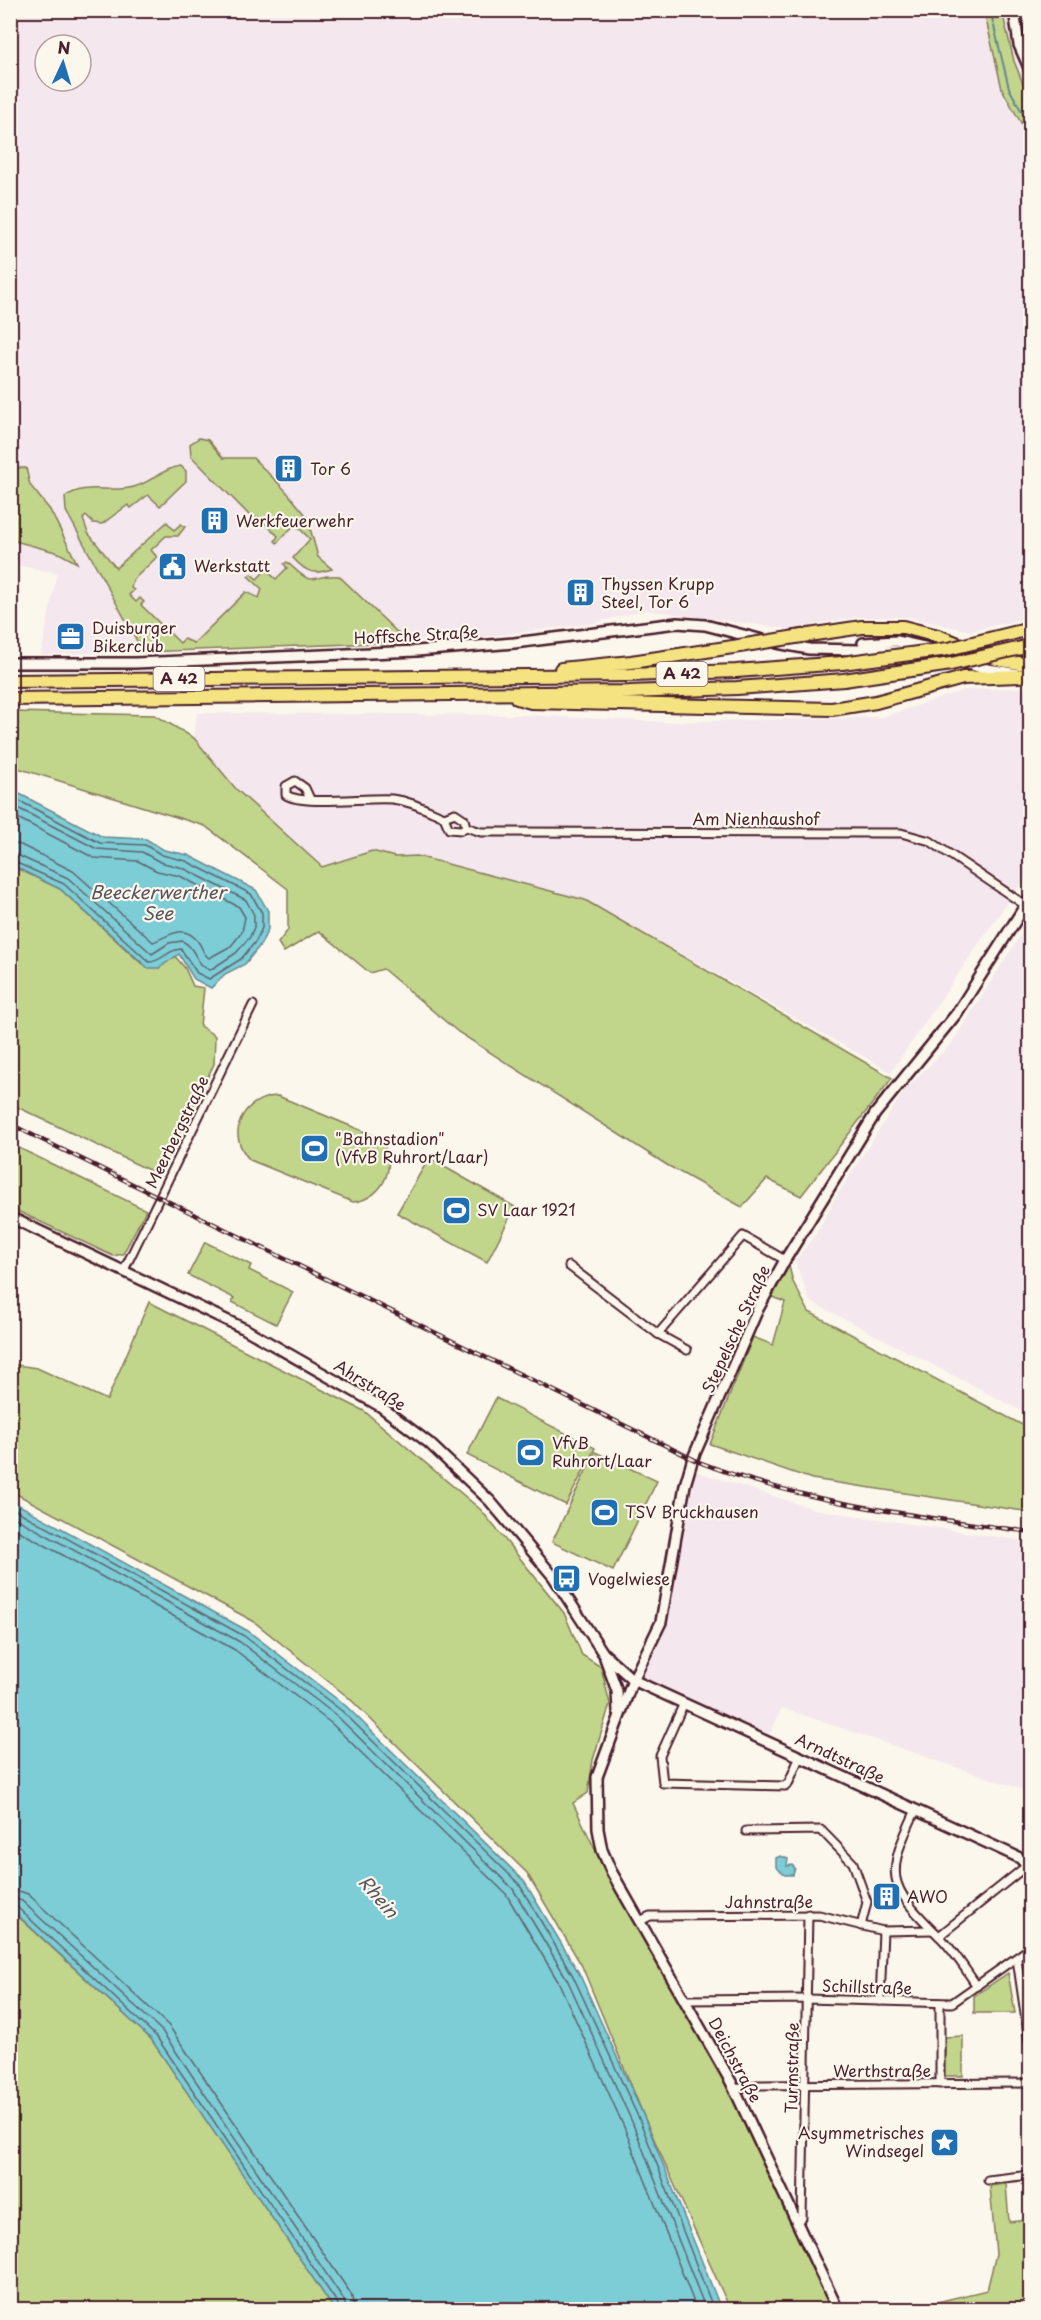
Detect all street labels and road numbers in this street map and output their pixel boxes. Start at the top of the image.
street label: Hoffsche Straße [353,619,479,649]
road number: A 42 [656,662,708,686]
road number: A 42 [154,667,204,691]
street label: Am Nienhaushof [692,806,821,830]
street label: Meerbergstraße [138,1071,214,1192]
street label: Stepelsche Straße [695,1261,775,1396]
street label: Ahrstraße [330,1353,411,1416]
street label: Arndtstraße [792,1726,889,1788]
street label: Jahnstraße [725,1889,813,1913]
street label: Schillstraße [822,1972,912,2000]
street label: Deichstraße [703,2013,768,2106]
street label: Turmstraße [778,2022,804,2114]
street label: Werthstraße [833,2058,931,2082]

